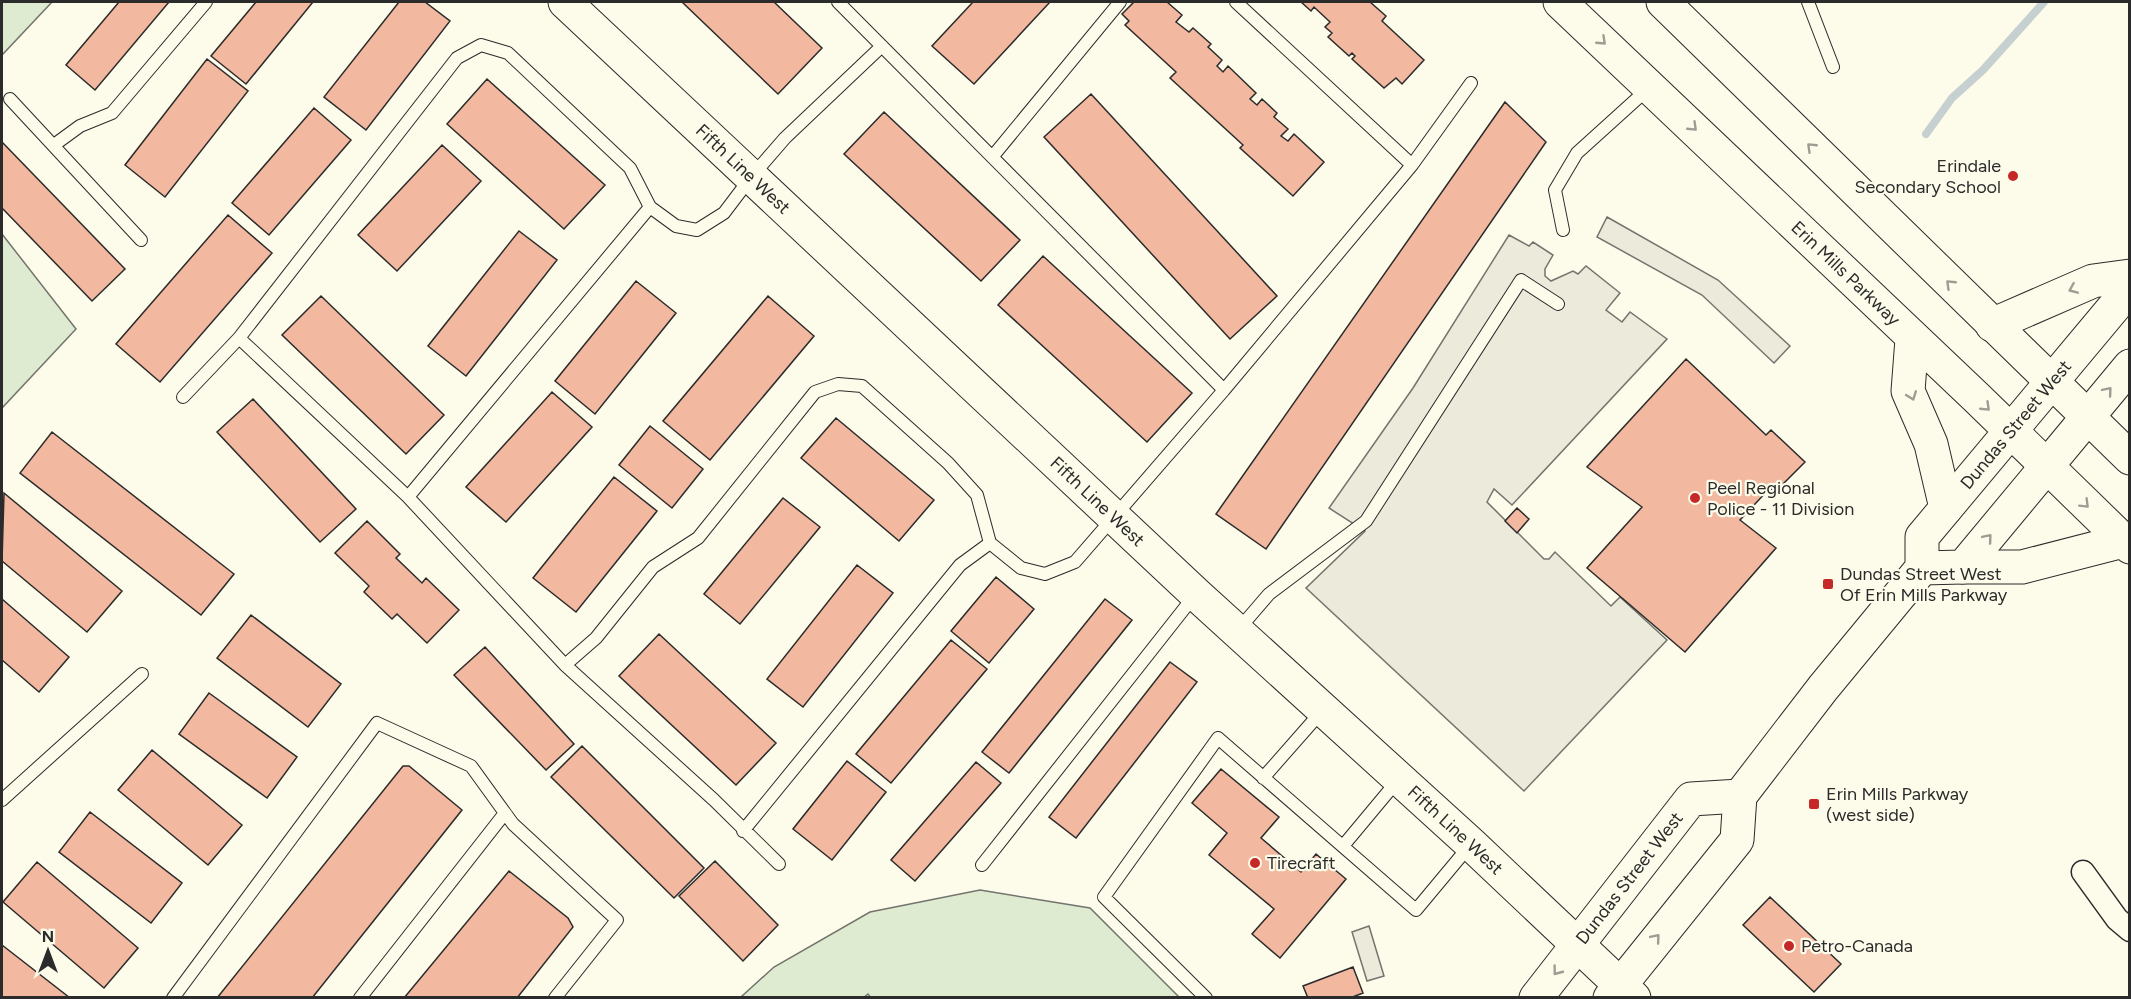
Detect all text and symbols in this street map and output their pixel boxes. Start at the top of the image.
one-way arrow [1595,34,1606,45]
street label: Fifth Line West [691,119,795,219]
one-way arrow [1686,120,1696,131]
one-way arrow [1808,143,1818,154]
place label: Erindale Secondary School [1854,155,2001,198]
marker: Erindale Secondary School [2006,169,2020,183]
street label: Erin Mills Parkway [1787,216,1905,331]
one-way arrow [1947,280,1958,291]
one-way arrow [2068,282,2079,294]
street label: Dundas Street West [1956,355,2076,494]
one-way arrow [2101,387,2112,398]
one-way arrow [1904,390,1917,401]
one-way arrow [1978,399,1989,410]
street label: Fifth Line West [1046,452,1149,551]
place label: Peel Regional Police - 11 Division [1707,477,1854,520]
marker: Peel Regional Police - 11 Division [1688,491,1702,505]
one-way arrow [2078,496,2089,507]
one-way arrow [1981,534,1992,545]
place label: Dundas Street West Of Erin Mills Parkway [1840,563,2008,606]
marker: Dundas Street West Of Erin Mills Parkway [1821,577,1835,591]
street label: Fifth Line West [1403,781,1508,879]
place label: Erin Mills Parkway (west side) [1826,783,1969,826]
marker: Erin Mills Parkway (west side) [1807,797,1821,811]
street label: Dundas Street West [1571,807,1688,949]
place label: Tirecraft [1267,852,1336,874]
marker: Tirecraft [1248,856,1262,870]
north arrow [18,921,78,981]
text: N [42,927,54,946]
one-way arrow [1649,934,1660,945]
place label: Petro-Canada [1801,935,1913,957]
marker: Petro-Canada [1782,939,1796,953]
one-way arrow [1553,964,1564,975]

